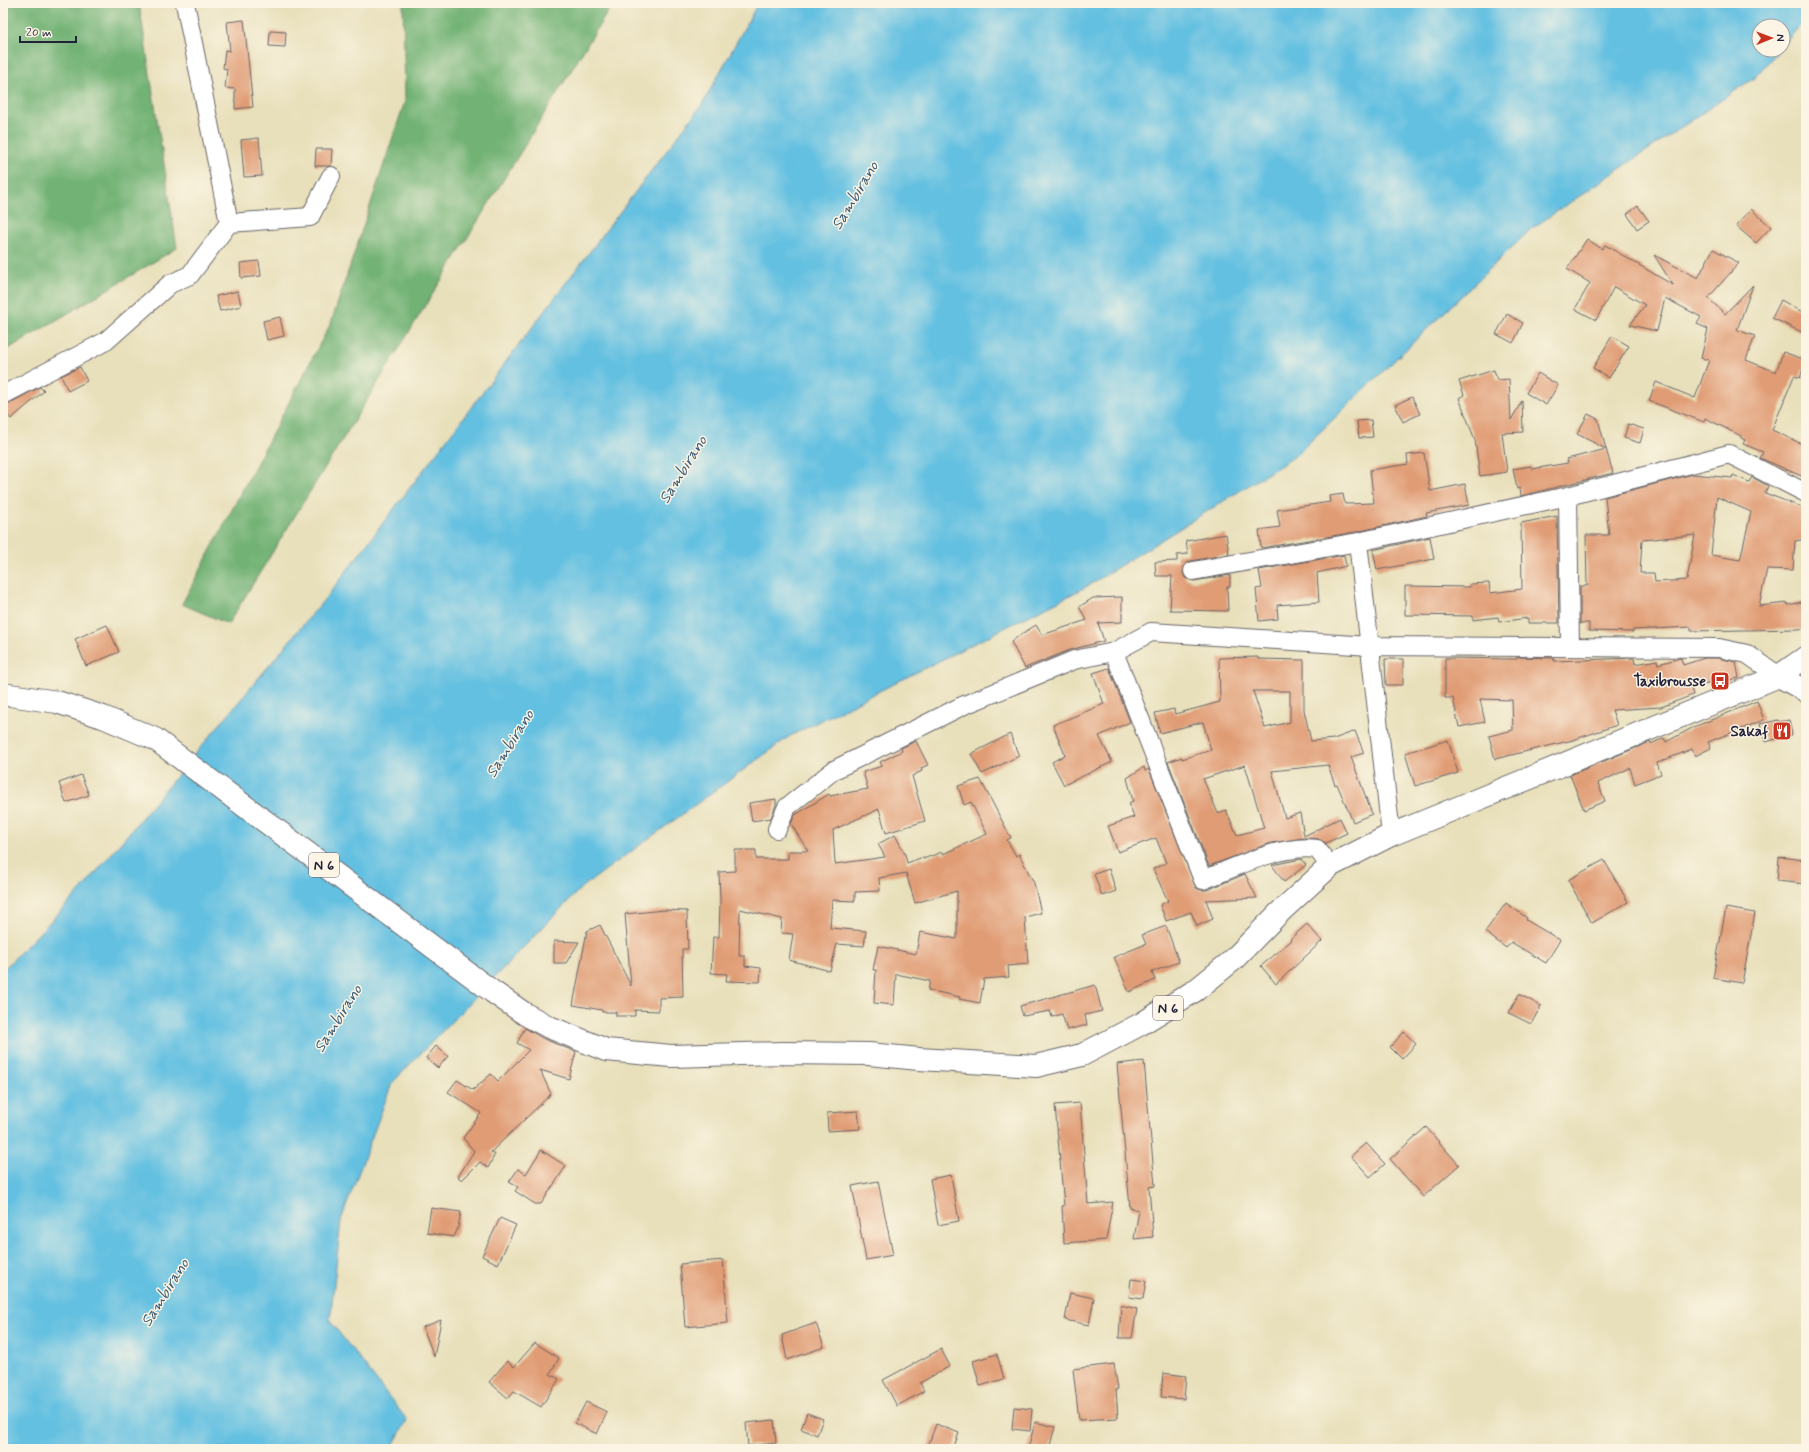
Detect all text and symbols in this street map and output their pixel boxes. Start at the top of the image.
scale bar [20,18,76,44]
north arrow [1751,18,1791,58]
text: 20 m [26,25,52,41]
text: N [1773,34,1787,42]
water label: Sambirano [827,157,885,234]
water label: Sambirano [654,431,713,508]
bus stop icon: Taxibrousse [1709,670,1731,692]
place label: Taxibrousse [1633,672,1706,692]
water label: Sambirano [481,705,540,782]
restaurant icon: Sakaf [1771,720,1793,742]
place label: Sakaf [1730,722,1768,742]
road number: N 6 [309,853,339,877]
water label: Sambirano [309,980,368,1057]
road number: N 6 [1153,996,1183,1020]
water label: Sambirano [136,1254,195,1331]

